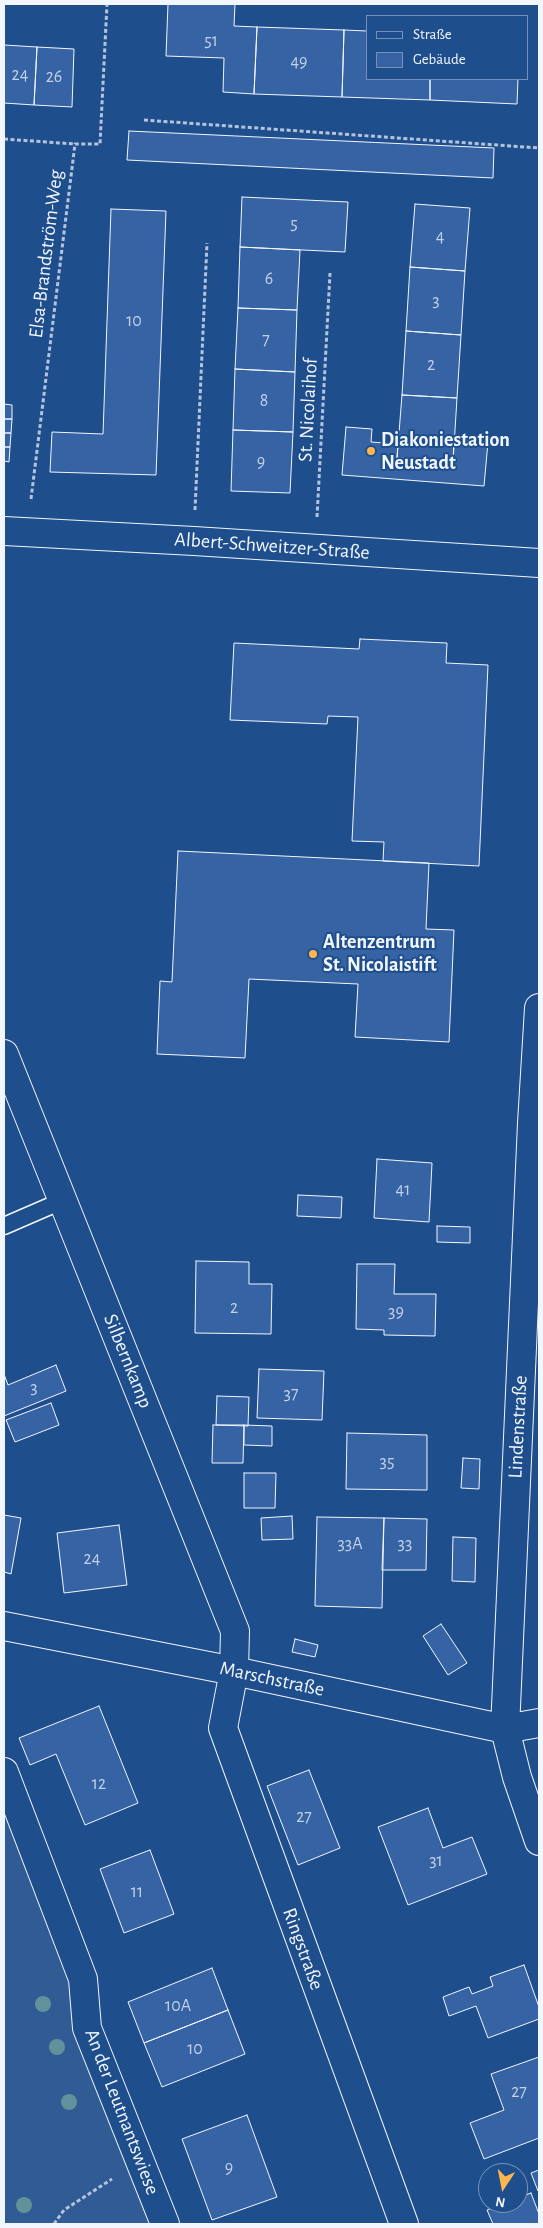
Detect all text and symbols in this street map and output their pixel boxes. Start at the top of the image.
legend [366,15,528,80]
text: Straße [413,27,452,42]
house number: 51 [204,30,218,52]
house number: 49 [290,51,308,73]
text: Gebäude [413,52,466,67]
house number: 24 [12,64,28,86]
house number: 26 [46,66,62,88]
street label: Elsa-Brandström-Weg [24,168,68,340]
house number: 5 [290,213,298,235]
house number: 4 [436,226,444,248]
house number: 6 [265,268,273,290]
house number: 3 [432,290,440,312]
house number: 10 [126,310,142,332]
house number: 7 [262,329,270,351]
house number: 2 [427,354,435,376]
street label: St. Nicolaihof [293,357,323,463]
house number: 8 [260,390,268,412]
place label: Diakoniestation Neustadt [381,428,510,475]
marker: Diakoniestation Neustadt [365,445,377,457]
house number: 9 [257,451,265,473]
street label: Albert-Schweitzer-Straße [173,527,371,565]
place label: Altenzentrum St. Nicolaistift [323,930,437,977]
marker: Altenzentrum St. Nicolaistift [307,948,319,960]
house number: 41 [396,1179,410,1201]
house number: 2 [230,1297,238,1319]
house number: 39 [388,1301,404,1323]
street label: Silbernkamp [98,1310,158,1412]
street label: Lindenstraße [503,1375,533,1479]
house number: 3 [30,1377,38,1399]
house number: 37 [284,1383,298,1405]
house number: 35 [380,1451,394,1473]
house number: 33A [337,1533,363,1555]
house number: 33 [398,1533,412,1555]
house number: 24 [84,1548,100,1570]
street label: Marschstraße [218,1656,326,1702]
house number: 12 [92,1773,106,1795]
house number: 27 [296,1806,312,1828]
house number: 31 [429,1850,443,1872]
house number: 11 [131,1881,143,1903]
street label: Ringstraße [277,1905,329,1993]
house number: 10A [165,1995,191,2017]
street label: An der Leutnantswiese [79,2026,165,2198]
house number: 10 [187,2038,203,2060]
house number: 27 [511,2081,527,2103]
house number: 9 [225,2157,233,2179]
north arrow [478,2163,528,2213]
text: N [494,2194,506,2210]

